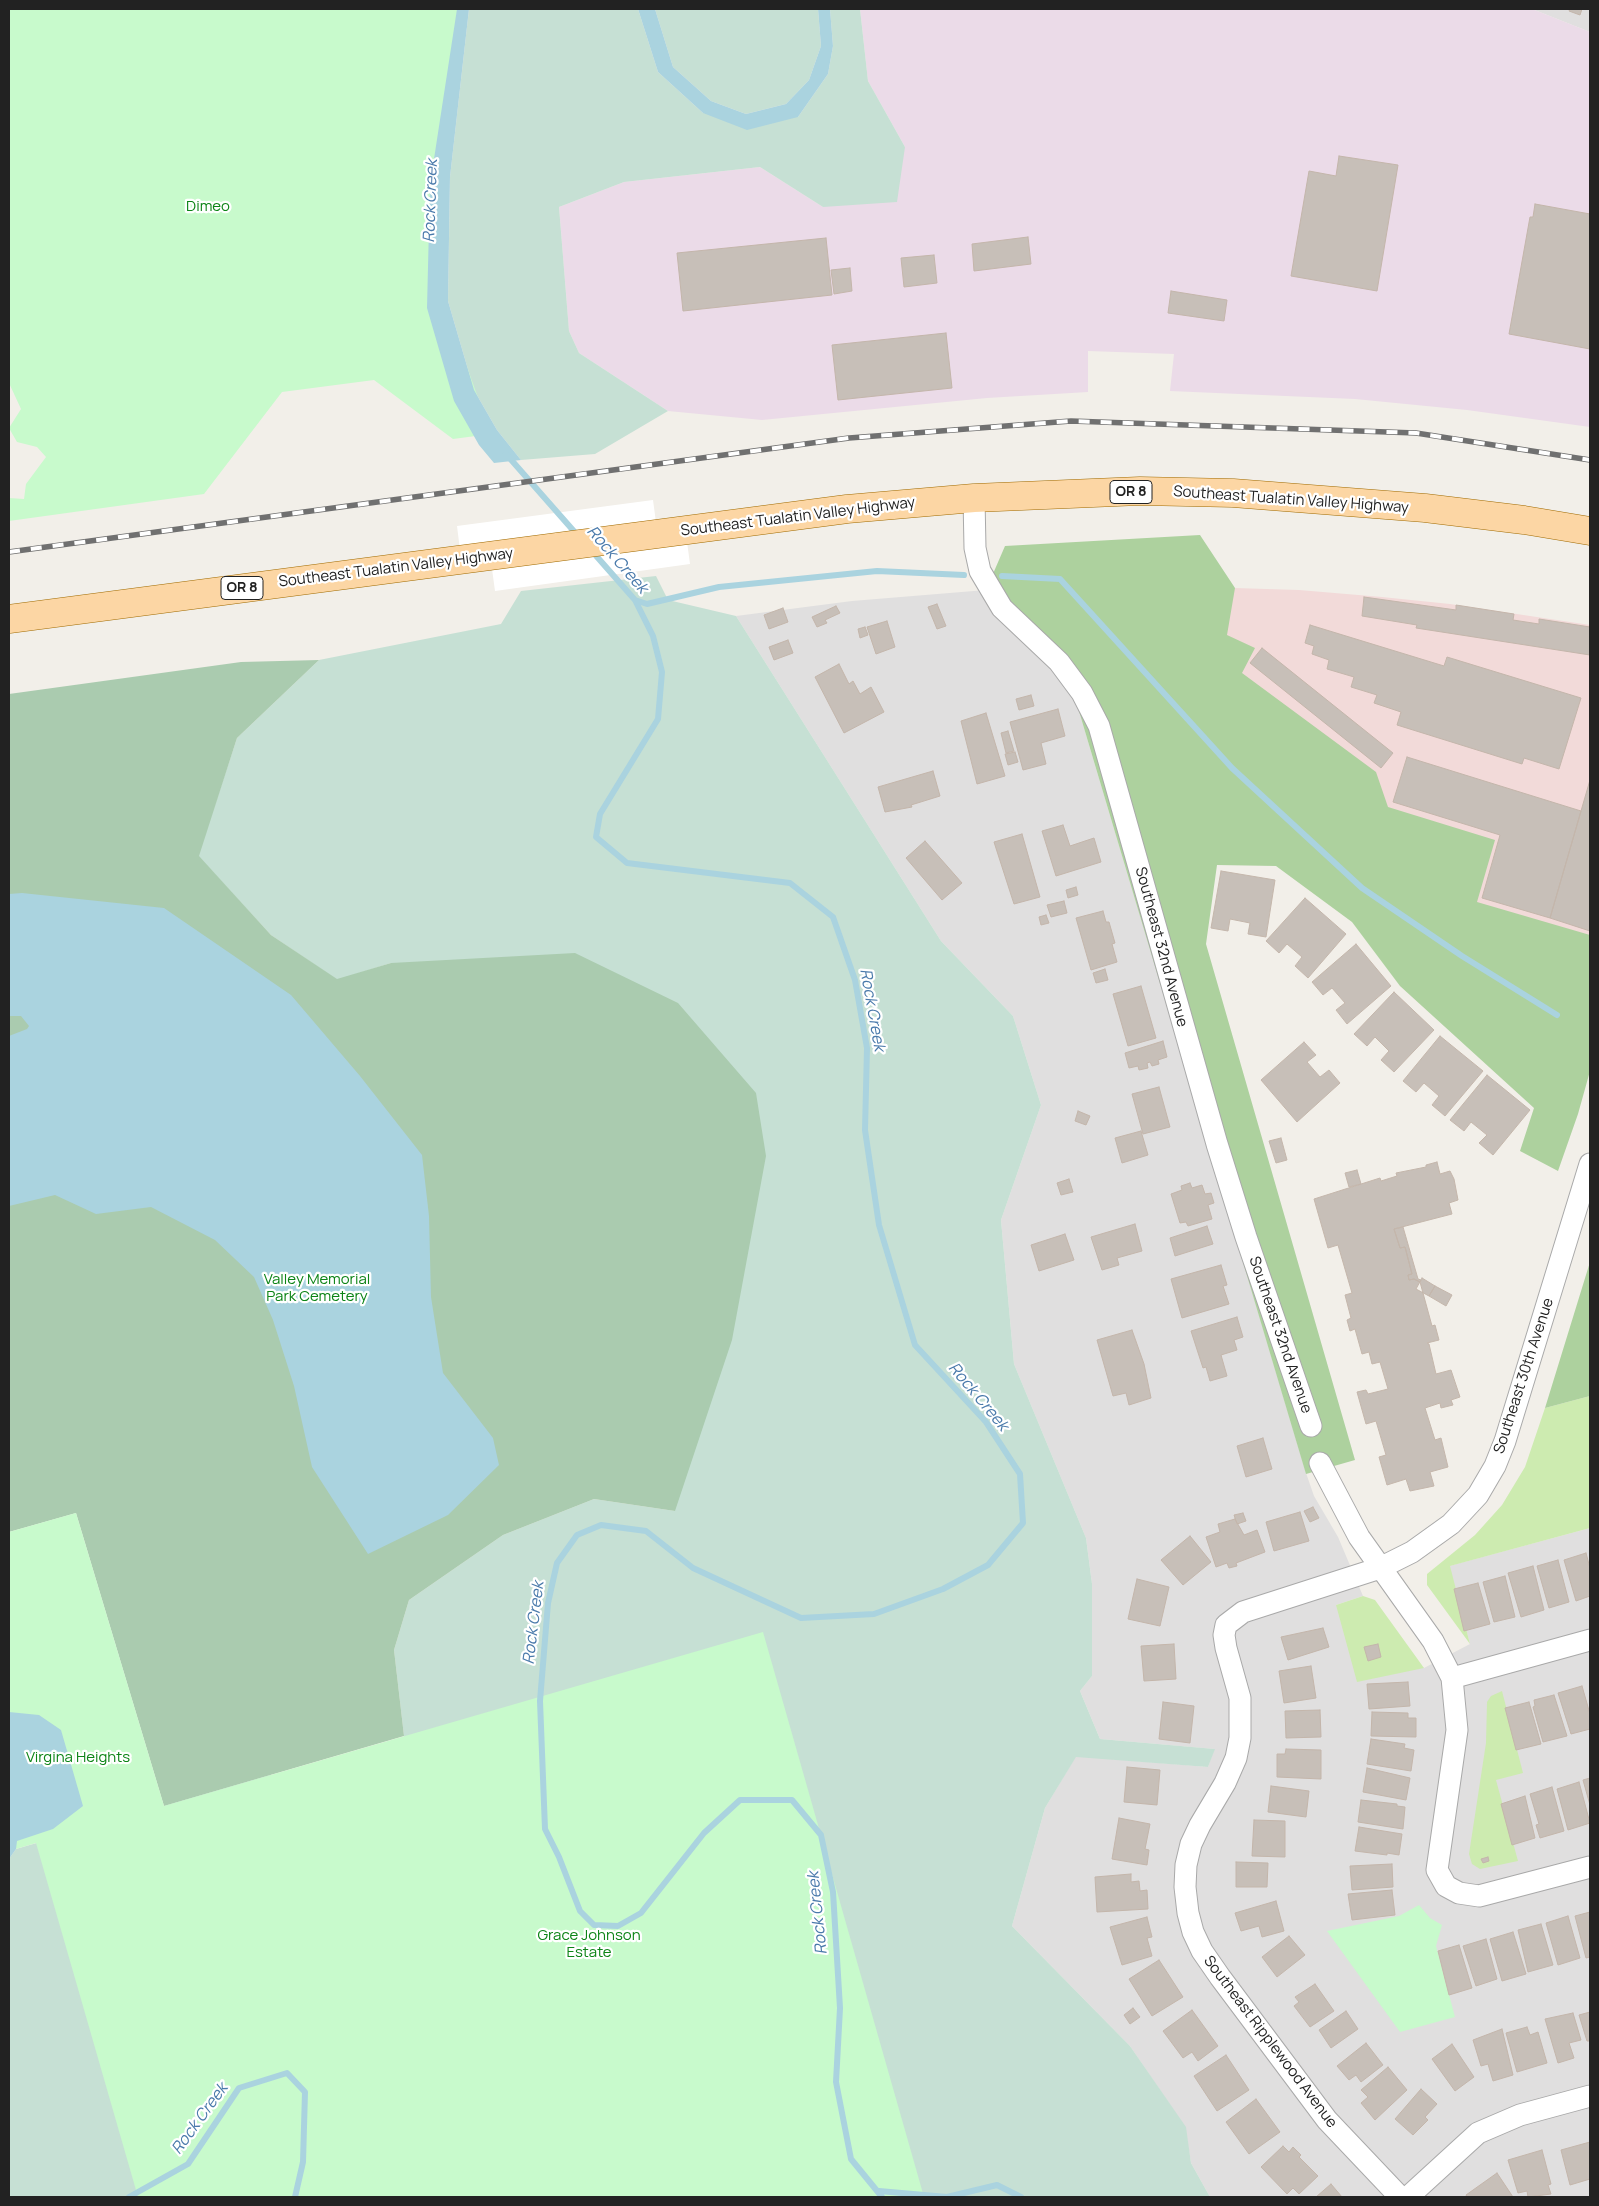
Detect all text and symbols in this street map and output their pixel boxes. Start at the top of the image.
water label: Rock Creek [420,159,442,243]
park label: Dimeo [186,198,230,216]
road number: OR 8 [1110,481,1152,504]
street label: Southeast Tualatin Valley Highway [1173,483,1409,517]
street label: Southeast Tualatin Valley Highway [680,494,916,540]
water label: Rock Creek [582,522,652,598]
street label: Southeast Tualatin Valley Highway [278,545,514,591]
road number: OR 8 [221,576,263,600]
street label: Southeast 32nd Avenue [1131,865,1191,1029]
water label: Rock Creek [855,967,889,1053]
street label: Southeast 32nd Avenue [1245,1254,1315,1416]
park label: Valley Memorial Park Cemetery [264,1271,370,1306]
street label: Southeast 30th Avenue [1490,1296,1558,1456]
water label: Rock Creek [944,1359,1012,1435]
water label: Rock Creek [519,1581,549,1665]
park label: Virgina Heights [26,1749,130,1767]
water label: Rock Creek [804,1871,832,1955]
park label: Grace Johnson Estate [537,1927,641,1962]
street label: Southeast Ripplewood Avenue [1199,1952,1341,2132]
water label: Rock Creek [168,2080,232,2158]

